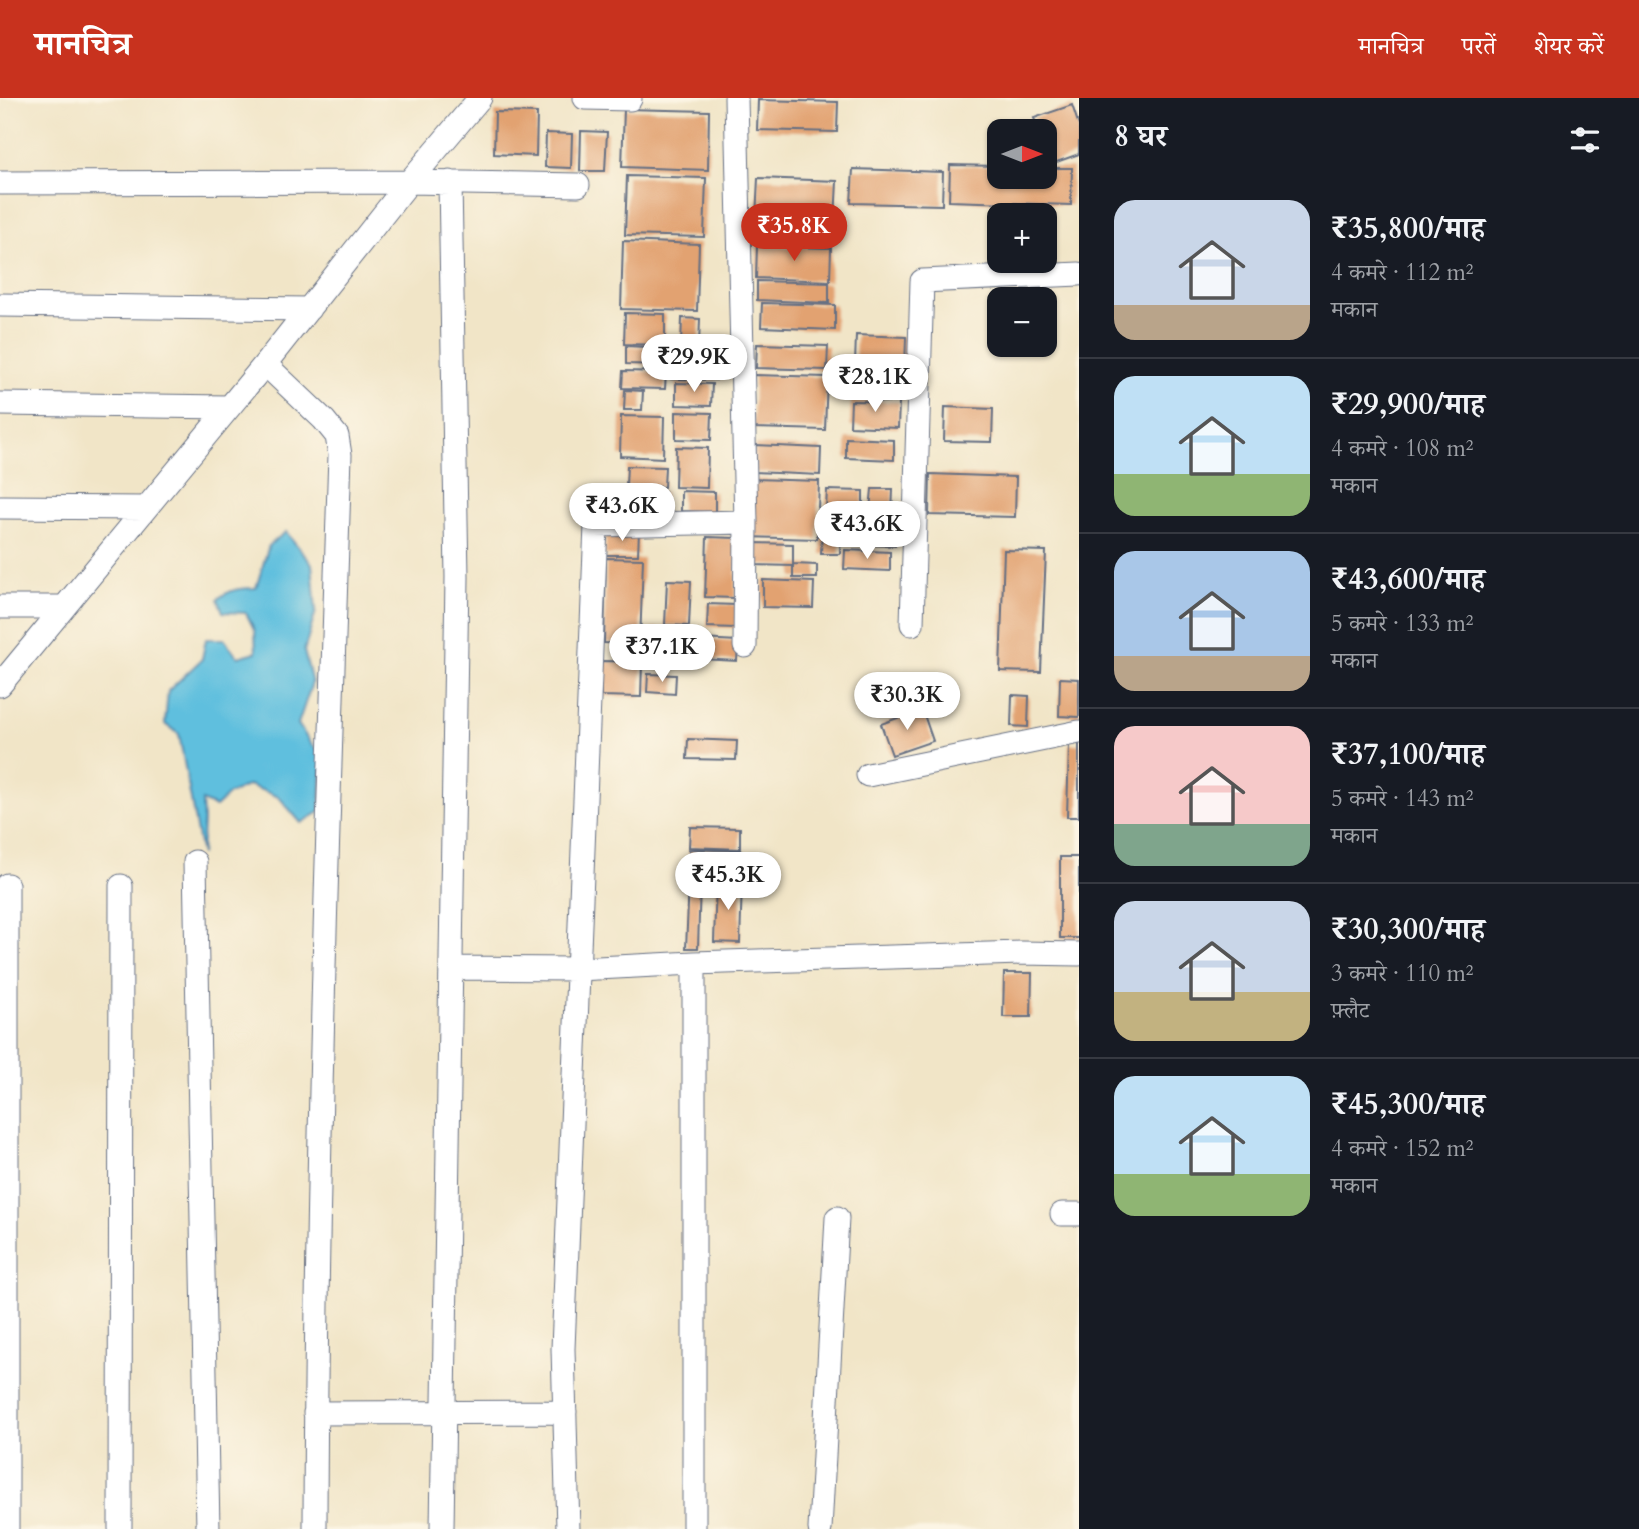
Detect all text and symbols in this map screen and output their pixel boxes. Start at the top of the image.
text: मानचित्र [35,22,131,67]
text: मानचित्र [1359,30,1424,63]
text: परतें [1462,30,1496,63]
text: शेयर करें [1534,30,1604,63]
text: 8 घर [1114,116,1167,157]
north arrow [987,119,1057,189]
map controls [987,119,1057,357]
icon: filters [1566,121,1604,159]
button: + [987,203,1057,273]
pin: ₹35.8K [737,204,851,263]
text: ₹35,800/माह [1331,208,1485,249]
text: ₹35.8K [757,210,831,241]
icon: home [1170,228,1254,312]
text: 4 कमरे · 112 m² [1331,257,1474,288]
button: − [987,287,1057,357]
text: मकान [1331,294,1378,325]
pin: ₹29.9K [637,334,751,394]
text: ₹29.9K [657,341,731,372]
pin: ₹28.1K [818,354,932,414]
text: ₹28.1K [838,361,912,392]
text: ₹29,900/माह [1331,384,1485,425]
icon: home [1170,404,1254,488]
text: 4 कमरे · 108 m² [1331,433,1474,464]
text: मकान [1331,470,1378,501]
pin: ₹43.6K [565,484,679,543]
text: ₹43.6K [585,490,659,521]
pin: ₹43.6K [810,502,924,561]
text: ₹43.6K [830,508,904,539]
text: ₹43,600/माह [1331,559,1485,600]
icon: home [1170,579,1254,663]
text: 5 कमरे · 133 m² [1331,608,1474,639]
pin: ₹37.1K [605,624,719,684]
text: ₹37.1K [625,631,699,662]
text: मकान [1331,645,1378,676]
pin: ₹30.3K [850,672,964,732]
text: ₹30.3K [870,679,944,710]
text: ₹37,100/माह [1331,734,1485,775]
icon: home [1170,754,1254,838]
text: 5 कमरे · 143 m² [1331,783,1474,814]
text: मकान [1331,820,1378,851]
pin: ₹45.3K [671,852,785,912]
text: ₹45.3K [691,859,765,890]
text: ₹30,300/माह [1331,909,1485,950]
icon: home [1170,929,1254,1013]
text: 3 कमरे · 110 m² [1331,958,1474,989]
text: फ़्लैट [1331,995,1369,1026]
text: ₹45,300/माह [1331,1084,1485,1125]
icon: home [1170,1104,1254,1188]
text: 4 कमरे · 152 m² [1331,1133,1474,1164]
text: मकान [1331,1170,1378,1201]

